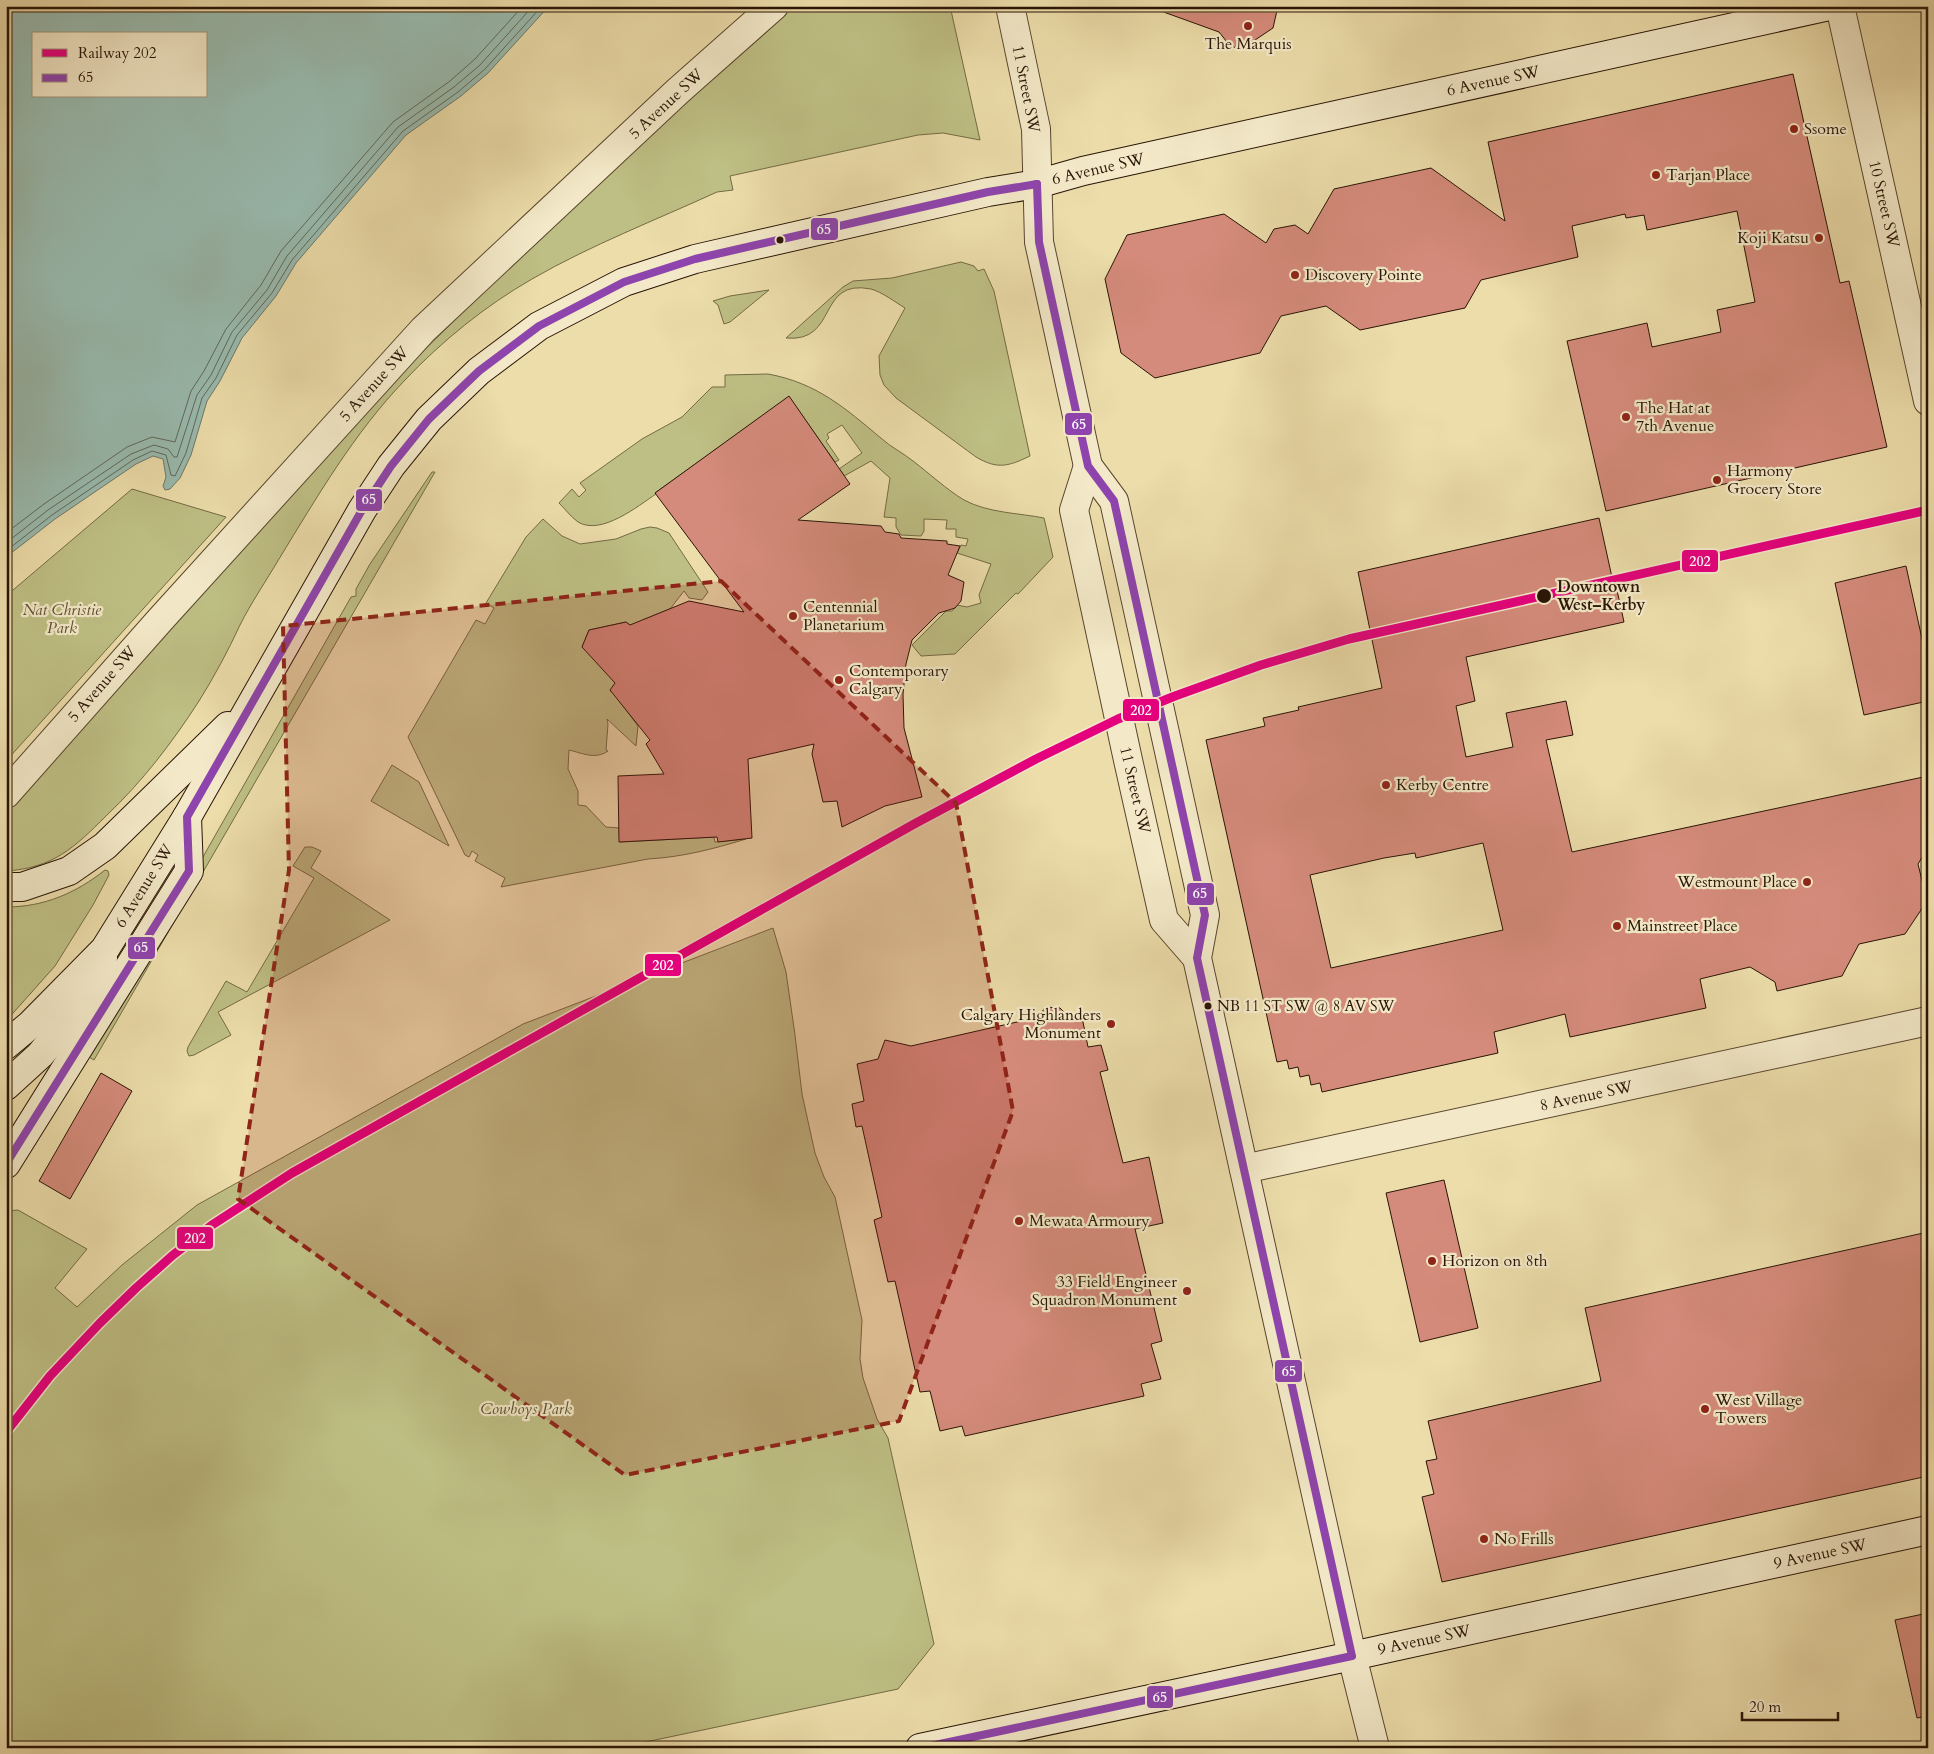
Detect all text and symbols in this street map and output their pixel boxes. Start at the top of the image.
marker: The Marquis [1242,20,1254,32]
legend [32,32,208,98]
place label: The Marquis [1204,33,1292,55]
text: Railway 202 [78,43,157,63]
street label: 11 Street SW [1007,43,1045,135]
street label: 6 Avenue SW [1445,60,1542,102]
street label: 5 Avenue SW [624,64,708,144]
text: 65 [78,67,93,87]
place label: Ssome [1804,118,1847,140]
marker: Ssome [1788,123,1800,135]
street label: 6 Avenue SW [1050,148,1147,190]
street label: 10 Street SW [1863,158,1905,250]
place label: Tarjan Place [1666,164,1750,186]
marker: Tarjan Place [1650,169,1662,181]
line badge: 65 [810,217,839,241]
text: 65 [817,220,831,239]
place label: Koji Katsu [1737,227,1809,249]
marker: Koji Katsu [1813,232,1825,244]
unlabelled marker [775,235,785,245]
place label: Discovery Pointe [1305,264,1422,286]
marker: Discovery Pointe [1289,269,1301,281]
street label: 5 Avenue SW [334,341,414,426]
place label: The Hat at 7th Avenue [1636,397,1714,437]
marker: The Hat at 7th Avenue [1620,411,1632,423]
line badge: 65 [1064,412,1093,436]
text: 65 [1072,415,1086,434]
place label: Harmony Grocery Store [1727,460,1822,500]
marker: Harmony Grocery Store [1711,474,1723,486]
line badge: 65 [355,488,383,512]
text: 65 [362,490,376,509]
line badge: 202 [1681,549,1719,573]
text: 202 [1689,552,1711,571]
place label: Downtown West–Kerby [1556,576,1645,616]
marker: Downtown West–Kerby [1535,587,1553,605]
place label: Centennial Planetarium [803,596,885,636]
park label: Nat Christie Park [23,599,102,639]
marker: Centennial Planetarium [787,610,799,622]
street label: 5 Avenue SW [63,641,141,727]
place label: Contemporary Calgary [849,660,950,700]
marker: Contemporary Calgary [833,674,845,686]
line badge: 202 [1122,698,1160,722]
text: 202 [1130,701,1152,720]
street label: 11 Street SW [1114,744,1156,836]
place label: Kerby Centre [1396,774,1489,796]
marker: Kerby Centre [1380,779,1392,791]
street label: 6 Avenue SW [110,840,179,932]
place label: Westmount Place [1676,871,1797,893]
marker: Westmount Place [1801,876,1813,888]
line badge: 65 [1186,882,1215,906]
text: 65 [1193,884,1207,903]
place label: Mainstreet Place [1627,915,1738,937]
marker: Mainstreet Place [1611,920,1623,932]
line badge: 65 [127,936,156,960]
text: 65 [134,938,148,957]
line badge: 202 [644,953,682,977]
text: 202 [652,956,674,975]
place label: NB 11 ST SW @ 8 AV SW [1217,996,1395,1016]
marker: NB 11 ST SW @ 8 AV SW [1203,1001,1213,1011]
place label: Calgary Highlanders Monument [961,1004,1101,1044]
marker: Calgary Highlanders Monument [1105,1018,1117,1030]
street label: 8 Avenue SW [1538,1075,1635,1117]
place label: Mewata Armoury [1029,1210,1150,1232]
marker: Mewata Armoury [1013,1215,1025,1227]
line badge: 202 [176,1226,214,1250]
text: 202 [184,1229,206,1248]
place label: Horizon on 8th [1442,1250,1548,1272]
marker: Horizon on 8th [1426,1255,1438,1267]
place label: 33 Field Engineer Squadron Monument [1032,1271,1177,1311]
marker: 33 Field Engineer Squadron Monument [1181,1285,1193,1297]
line badge: 65 [1274,1359,1303,1383]
text: 65 [1282,1362,1296,1381]
place label: West Village Towers [1714,1389,1802,1429]
park label: Cowboys Park [480,1398,572,1420]
marker: West Village Towers [1699,1403,1711,1415]
place label: No Frills [1494,1528,1554,1550]
marker: No Frills [1478,1533,1490,1545]
street label: 9 Avenue SW [1772,1533,1869,1575]
street label: 9 Avenue SW [1376,1619,1473,1661]
line badge: 65 [1146,1685,1174,1709]
text: 65 [1153,1688,1167,1707]
scale bar [1742,1689,1838,1721]
text: 20 m [1749,1697,1781,1717]

